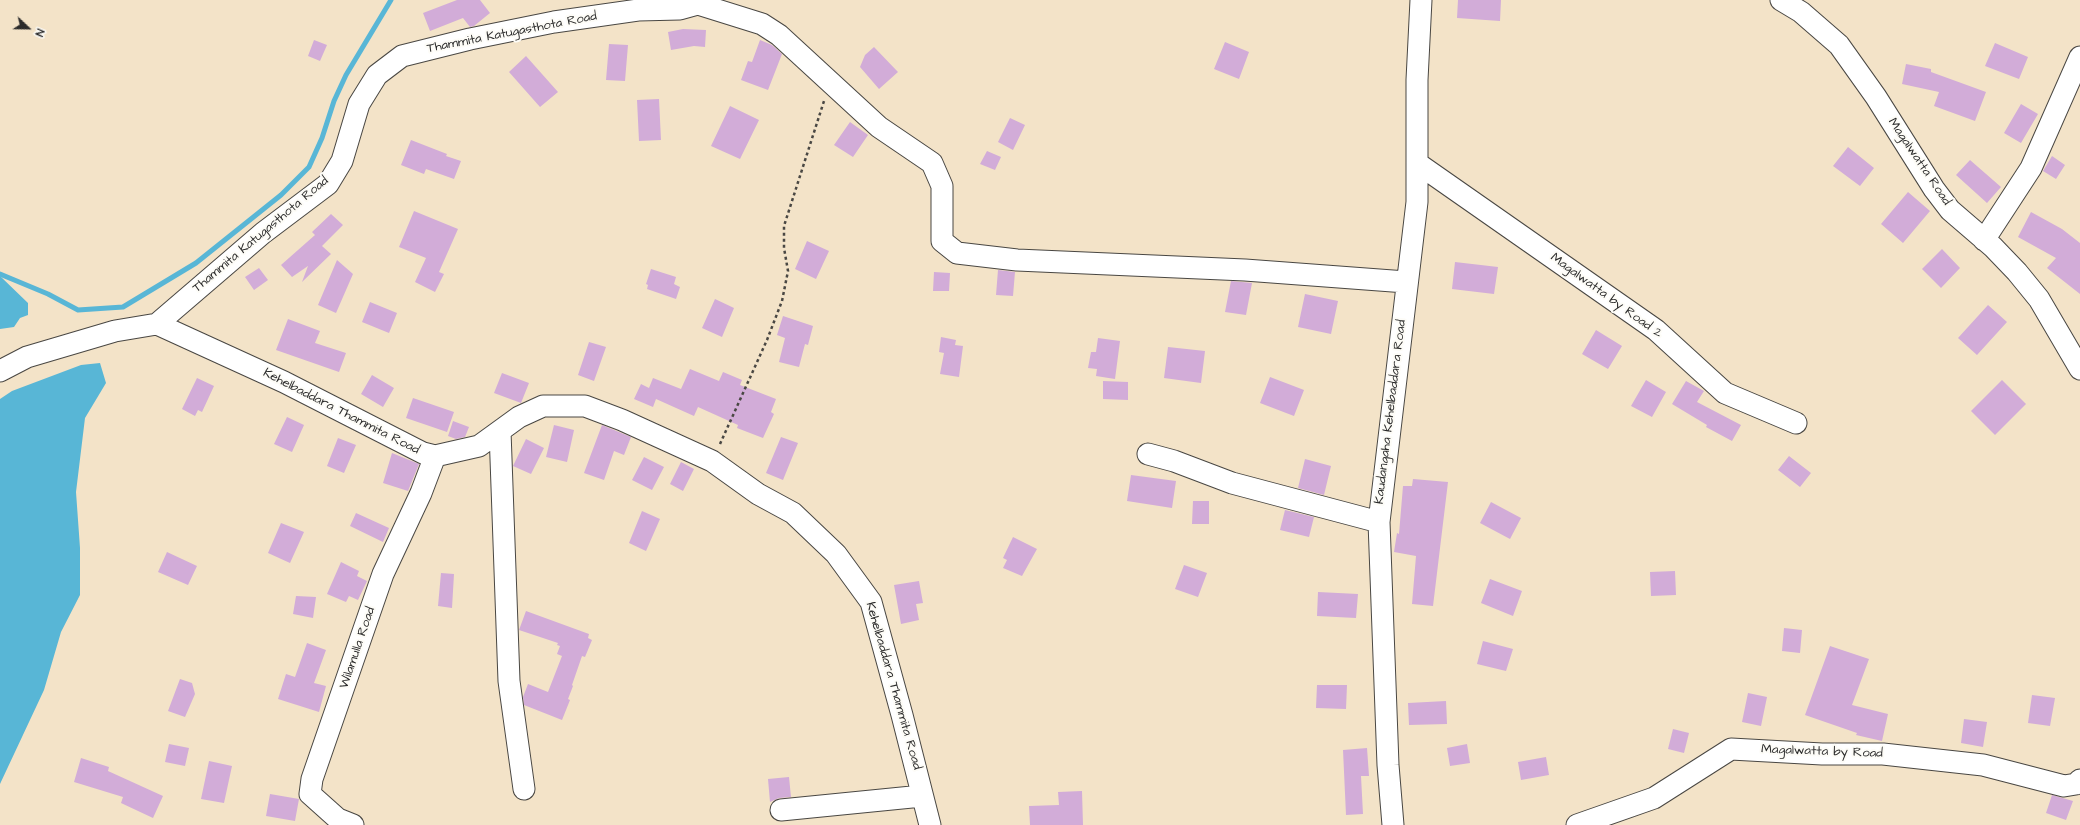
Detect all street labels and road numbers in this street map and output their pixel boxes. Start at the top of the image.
street label: Thammita Katugasthota Road [426,9,598,57]
street label: Magalwatta Road [1884,115,1954,209]
street label: Thammita Katugasthota Road [190,174,332,296]
street label: Magalwatta by Road 2 [1547,250,1665,342]
street label: Kaudangaha Kehelbaddara Road [1372,319,1410,505]
street label: Kehelbaddara Thammita Road [260,366,422,458]
street label: Kehelbaddara Thammita Road [862,600,924,772]
street label: Wilamulla Road [337,605,379,691]
street label: Magalwatta by Road [1761,742,1883,762]

